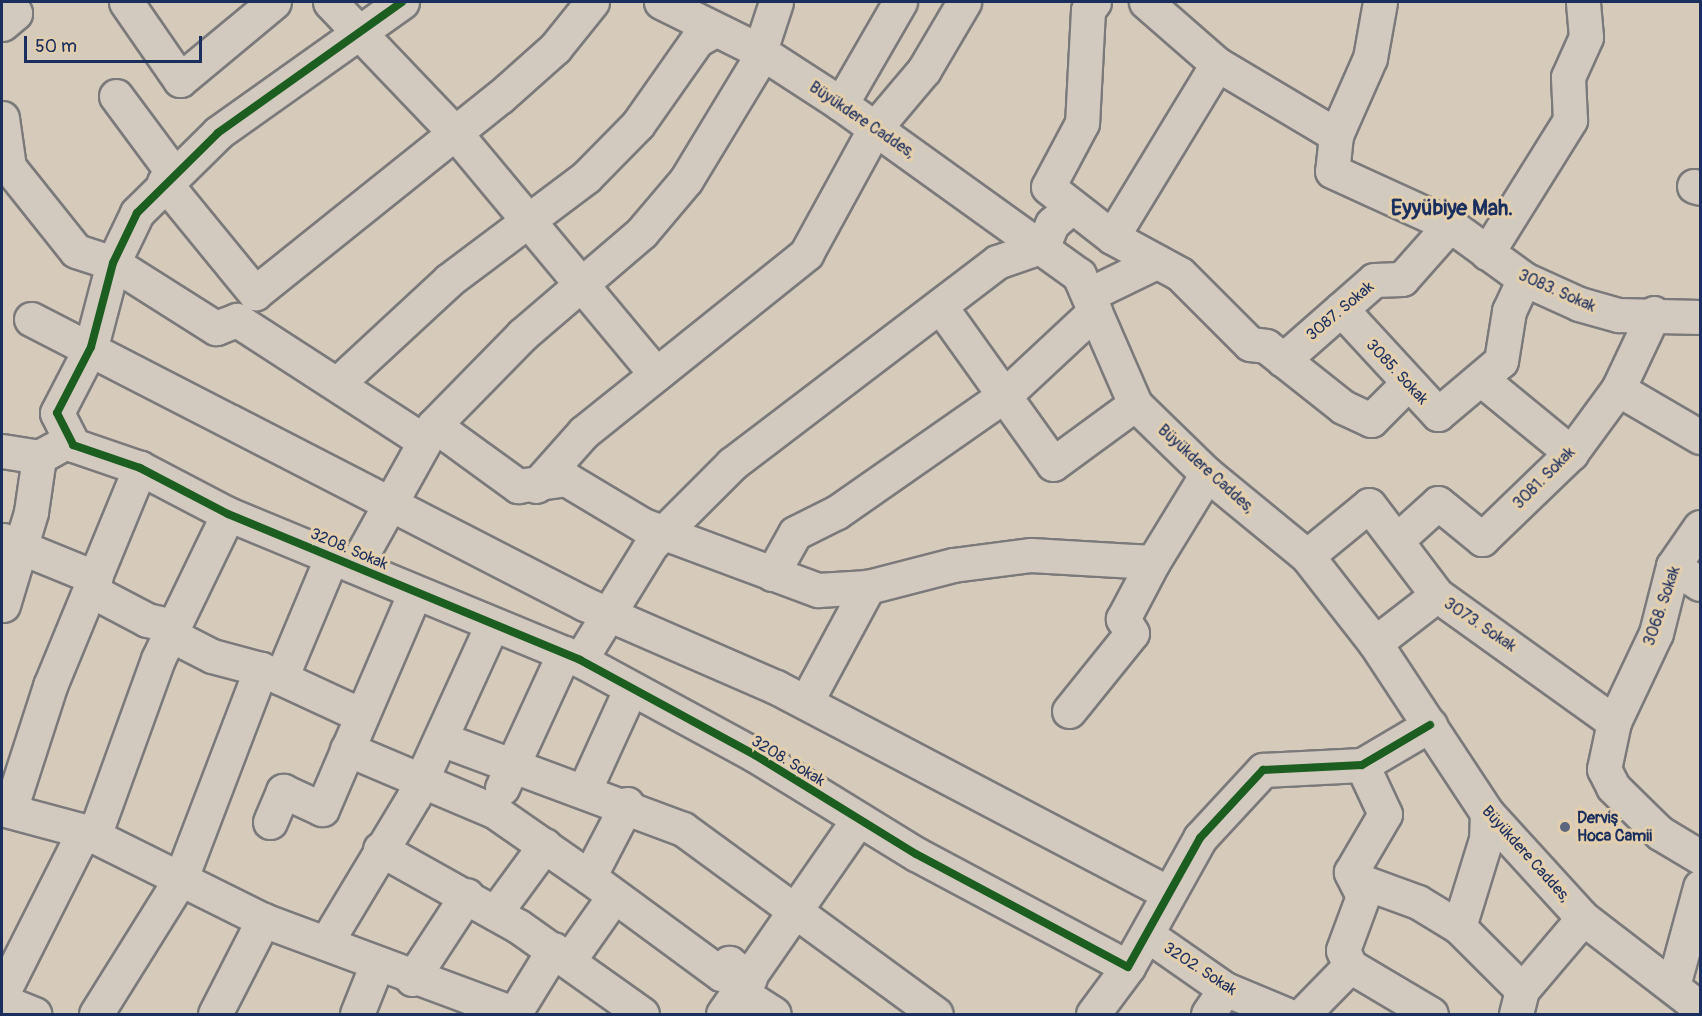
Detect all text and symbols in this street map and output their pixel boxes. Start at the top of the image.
scale bar [27,24,206,62]
text: 50 m [35,35,77,58]
street label: Büyükdere Caddes, [806,78,918,162]
district label: Eyyübiye Mah. [1391,196,1513,222]
street label: 3083. Sokak [1515,265,1599,317]
street label: 3087. Sokak [1302,277,1378,345]
street label: 3085. Sokak [1362,335,1432,409]
street label: Büyükdere Caddes, [1154,421,1258,517]
street label: 3081. Sokak [1509,443,1579,513]
street label: 3208. Sokak [307,524,391,574]
street label: 3068. Sokak [1639,564,1685,648]
street label: 3073. Sokak [1440,594,1520,656]
street label: 3208. Sokak [748,732,828,790]
street label: Büyükdere Caddes, [1478,802,1574,906]
place label: Derviş Hoca Camii [1577,808,1652,846]
marker: Derviş Hoca Camii [1558,820,1572,834]
street label: 3202. Sokak [1160,938,1240,1000]

